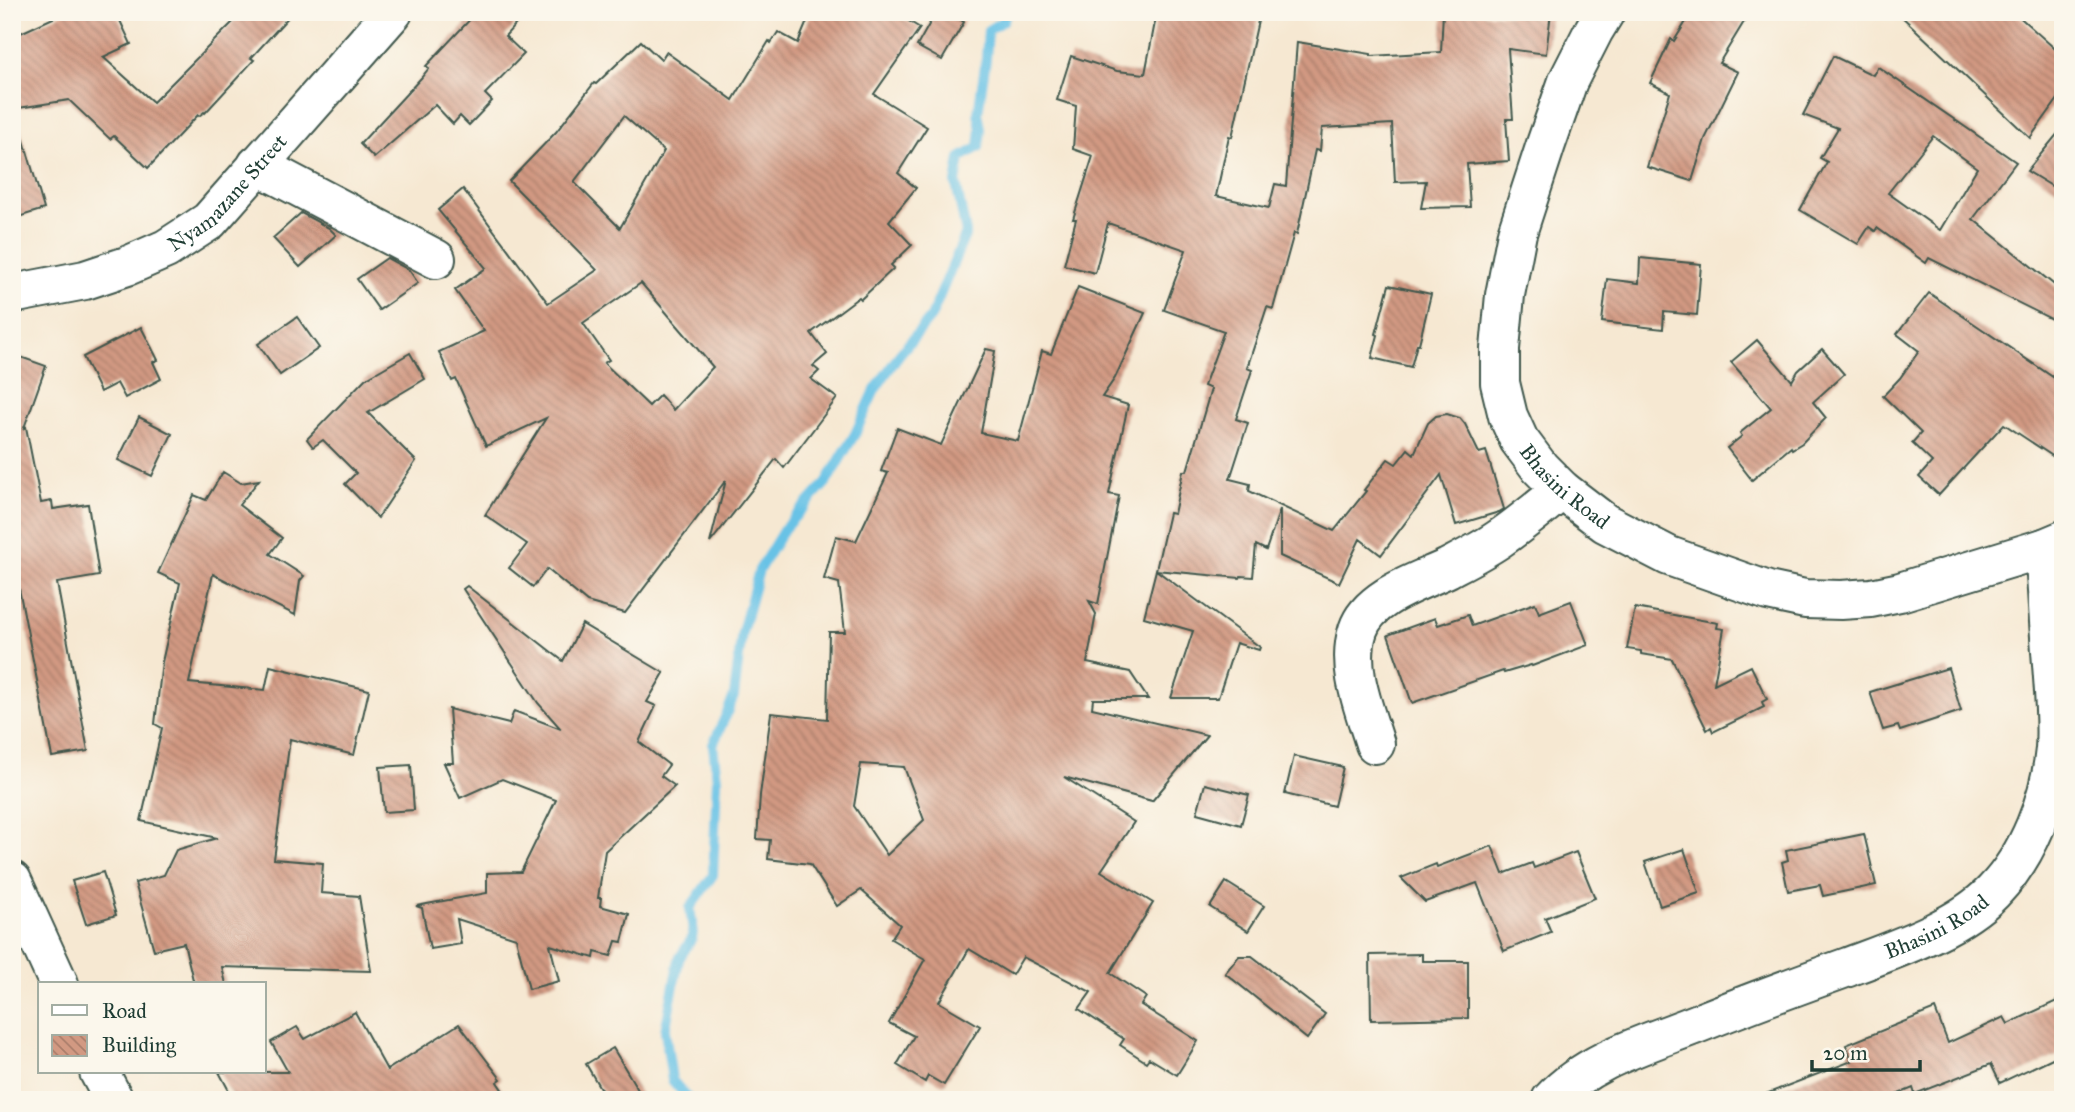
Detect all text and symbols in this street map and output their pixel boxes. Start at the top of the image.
street label: Nyamazane Street [163,128,293,257]
street label: Bhasini Road [1514,439,1615,535]
street label: Bhasini Road [1881,889,1995,965]
legend [38,982,266,1074]
text: Road [102,998,147,1024]
scale bar [1812,1028,1921,1072]
text: Building [102,1032,176,1058]
text: 20 m [1823,1040,1868,1066]

